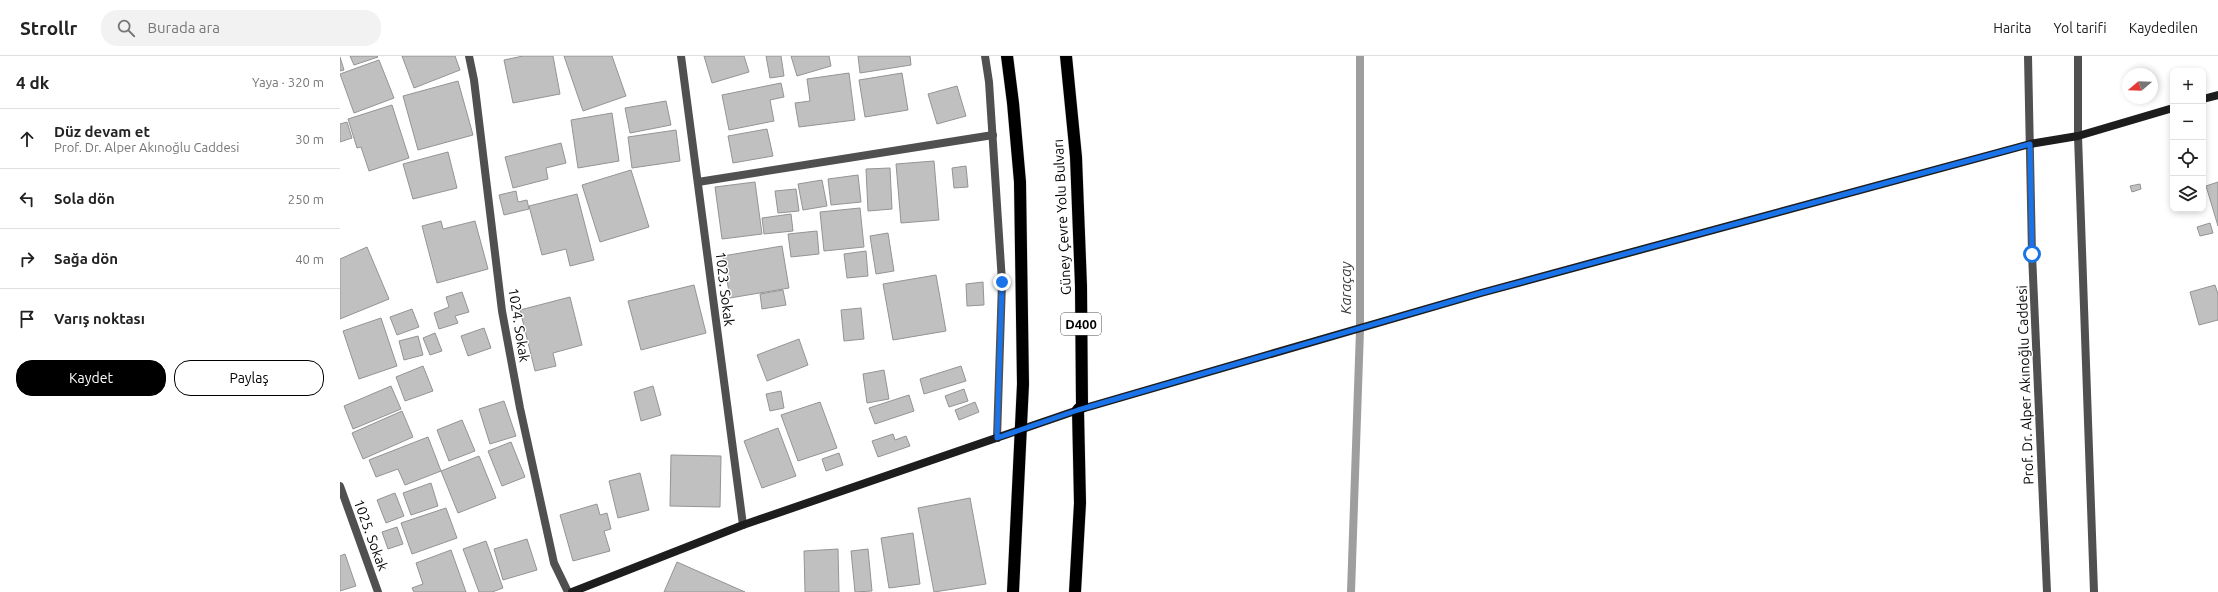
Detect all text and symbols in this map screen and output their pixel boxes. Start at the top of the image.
search box [101,10,381,46]
text: Strollr [20,17,77,39]
icon: search [115,17,137,39]
text: Burada ara [147,19,220,36]
text: Harita [1993,20,2031,36]
text: Yol tarifi [2053,20,2107,36]
text: Kaydedilen [2129,20,2198,36]
north arrow [2122,68,2158,104]
map controls [2170,68,2206,212]
button: + [2170,68,2206,104]
text: 4 dk [16,73,49,92]
text: Yaya · 320 m [252,75,324,89]
button: − [2170,104,2206,140]
text: Düz devam et [54,123,150,140]
icon: ahead [16,128,38,150]
text: 30 m [295,132,324,146]
street label: Güney Çevre Yolu Bulvarı [1050,139,1074,295]
text: Prof. Dr. Alper Akınoğlu Caddesi [54,140,239,154]
button: locate [2170,140,2206,176]
button: layers [2170,176,2206,212]
icon: left [16,188,38,210]
text: Sola dön [54,190,115,207]
text: 250 m [288,192,324,206]
route start [2023,245,2041,263]
icon: right [16,248,38,270]
text: Sağa dön [54,250,118,267]
street label: 1023. Sokak [712,251,738,327]
text: 40 m [295,252,324,266]
water label: Karaçay [1337,261,1354,314]
route end [993,273,1011,291]
street label: Prof. Dr. Alper Akınoğlu Caddesi [2014,285,2036,485]
street label: 1024. Sokak [505,287,533,363]
icon: arrive [16,308,38,330]
text: Varış noktası [54,310,145,327]
road number: D400 [1061,313,1101,335]
button: Kaydet [16,360,166,396]
button: Paylaş [174,360,324,396]
street label: 1025. Sokak [351,497,391,573]

